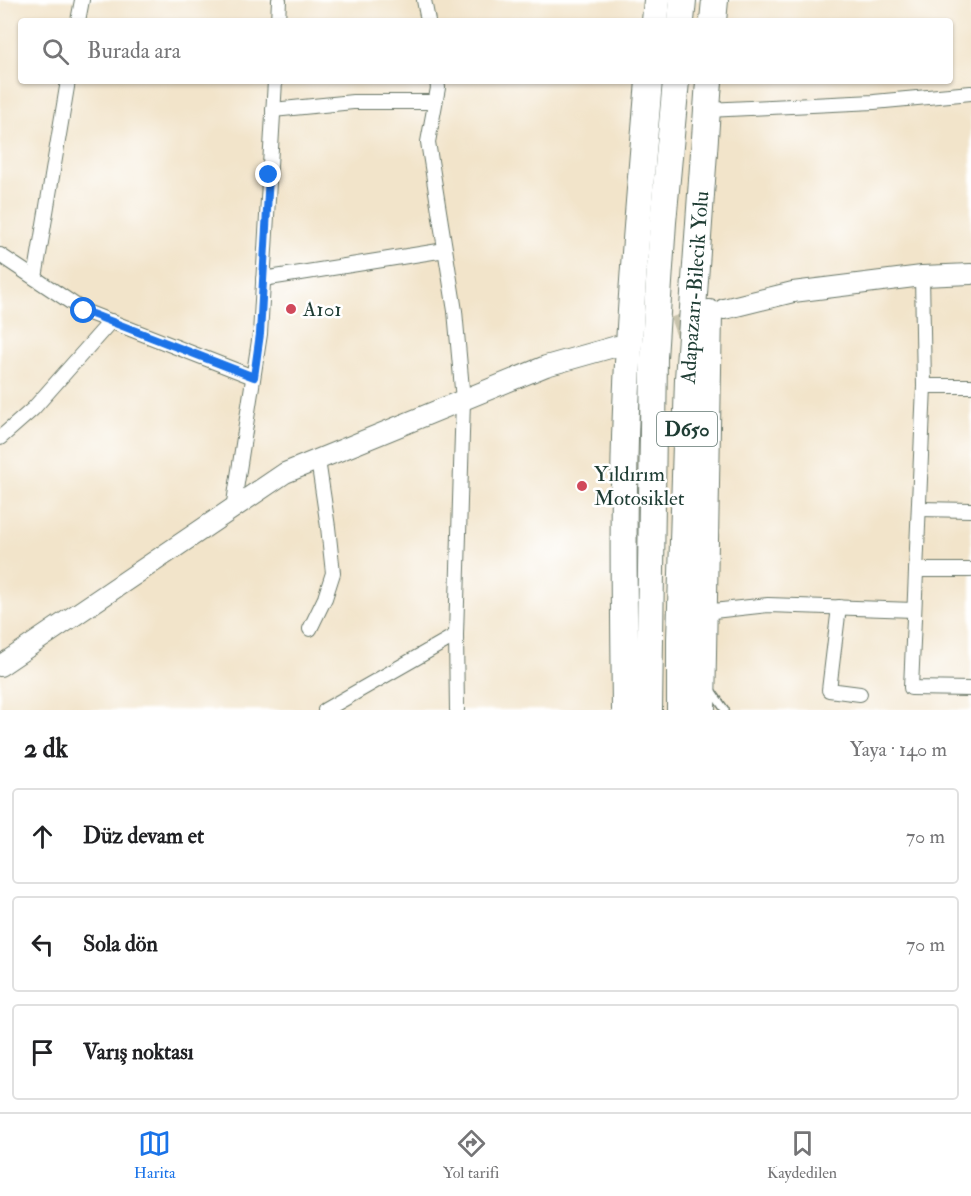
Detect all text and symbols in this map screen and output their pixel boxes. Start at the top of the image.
search box [18,18,953,84]
icon: search [39,35,72,68]
text: Burada ara [87,37,181,65]
route end [255,161,281,187]
street label: Adapazarı-Bilecik Yolu [674,190,715,386]
place label: A101 [302,296,342,323]
route start [70,297,96,323]
marker: A101 [284,302,298,316]
road number: D650 [657,412,717,446]
place label: Yıldırım Motosiklet [594,461,685,512]
marker: Yıldırım Motosiklet [575,479,589,493]
text: 2 dk [24,733,68,765]
text: Yaya · 140 m [850,737,947,762]
icon: ahead [26,820,59,853]
text: Düz devam et [83,822,204,850]
text: 70 m [906,824,945,849]
icon: left [26,928,59,961]
text: Sola dön [83,930,158,958]
text: 70 m [906,932,945,957]
icon: arrive [26,1036,59,1069]
text: Varış noktası [83,1038,194,1066]
tab: Harita [134,1127,176,1183]
tab: Yol tarifi [443,1127,499,1183]
tab: Kaydedilen [767,1127,837,1183]

